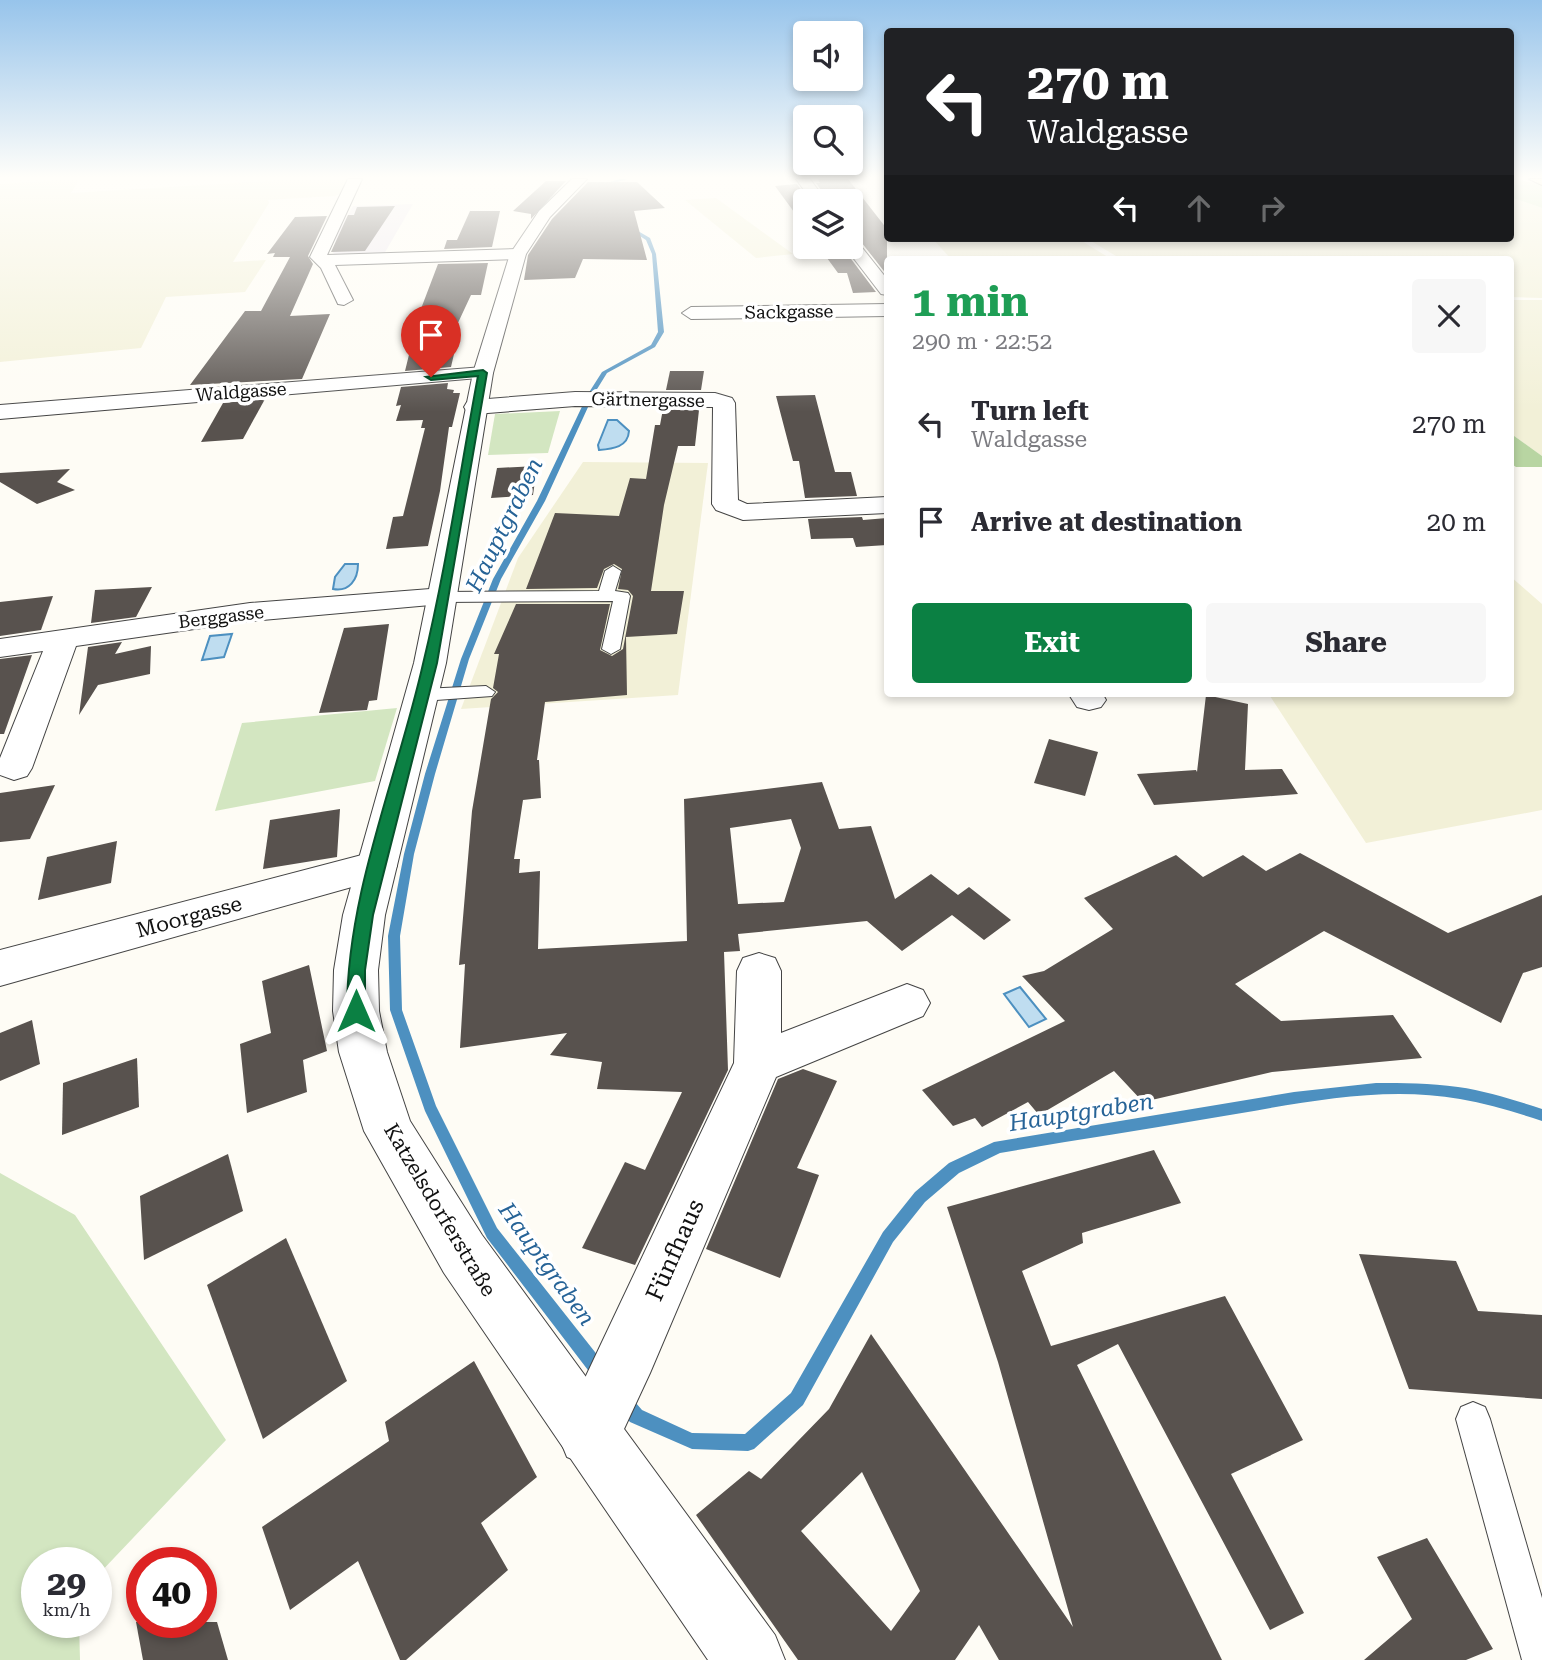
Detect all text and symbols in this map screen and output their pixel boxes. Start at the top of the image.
map controls [793,21,863,259]
button: sound [793,21,863,91]
text: 270 m [1027,54,1169,111]
icon: left [912,56,1003,147]
button: search [793,105,863,175]
text: Waldgasse [1027,113,1189,151]
button: layers [793,189,863,259]
icon: left [1107,189,1145,227]
icon: ahead [1180,189,1218,227]
icon: right [1253,189,1291,227]
text: 1 min [912,277,1029,326]
button: close [1412,279,1486,353]
street label: Sackgasse [744,300,834,323]
pin [401,305,461,377]
icon: arrive [412,316,450,354]
text: 290 m · 22:52 [912,328,1052,355]
street label: Waldgasse [195,378,287,405]
street label: Gärtnergasse [591,388,705,411]
text: Turn left [971,396,1089,426]
icon: left [912,405,950,443]
text: 270 m [1412,409,1486,439]
text: Waldgasse [971,426,1087,453]
water label: Hauptgraben [460,454,549,597]
icon: arrive [912,503,950,541]
text: Arrive at destination [971,507,1242,537]
text: 20 m [1427,507,1486,537]
street label: Berggasse [177,601,265,632]
button: Exit [912,603,1192,683]
button: Share [1206,603,1486,683]
street label: Moorgasse [134,891,244,943]
position arrow [319,974,393,1048]
water label: Hauptgraben [1006,1088,1155,1137]
street label: Katzelsdorferstraße [379,1119,501,1301]
street label: Fünfhaus [640,1195,710,1305]
water label: Hauptgraben [492,1197,600,1331]
speed limit sign: 40 [126,1547,217,1638]
text: 29 [47,1563,86,1604]
text: km/h [42,1599,91,1620]

